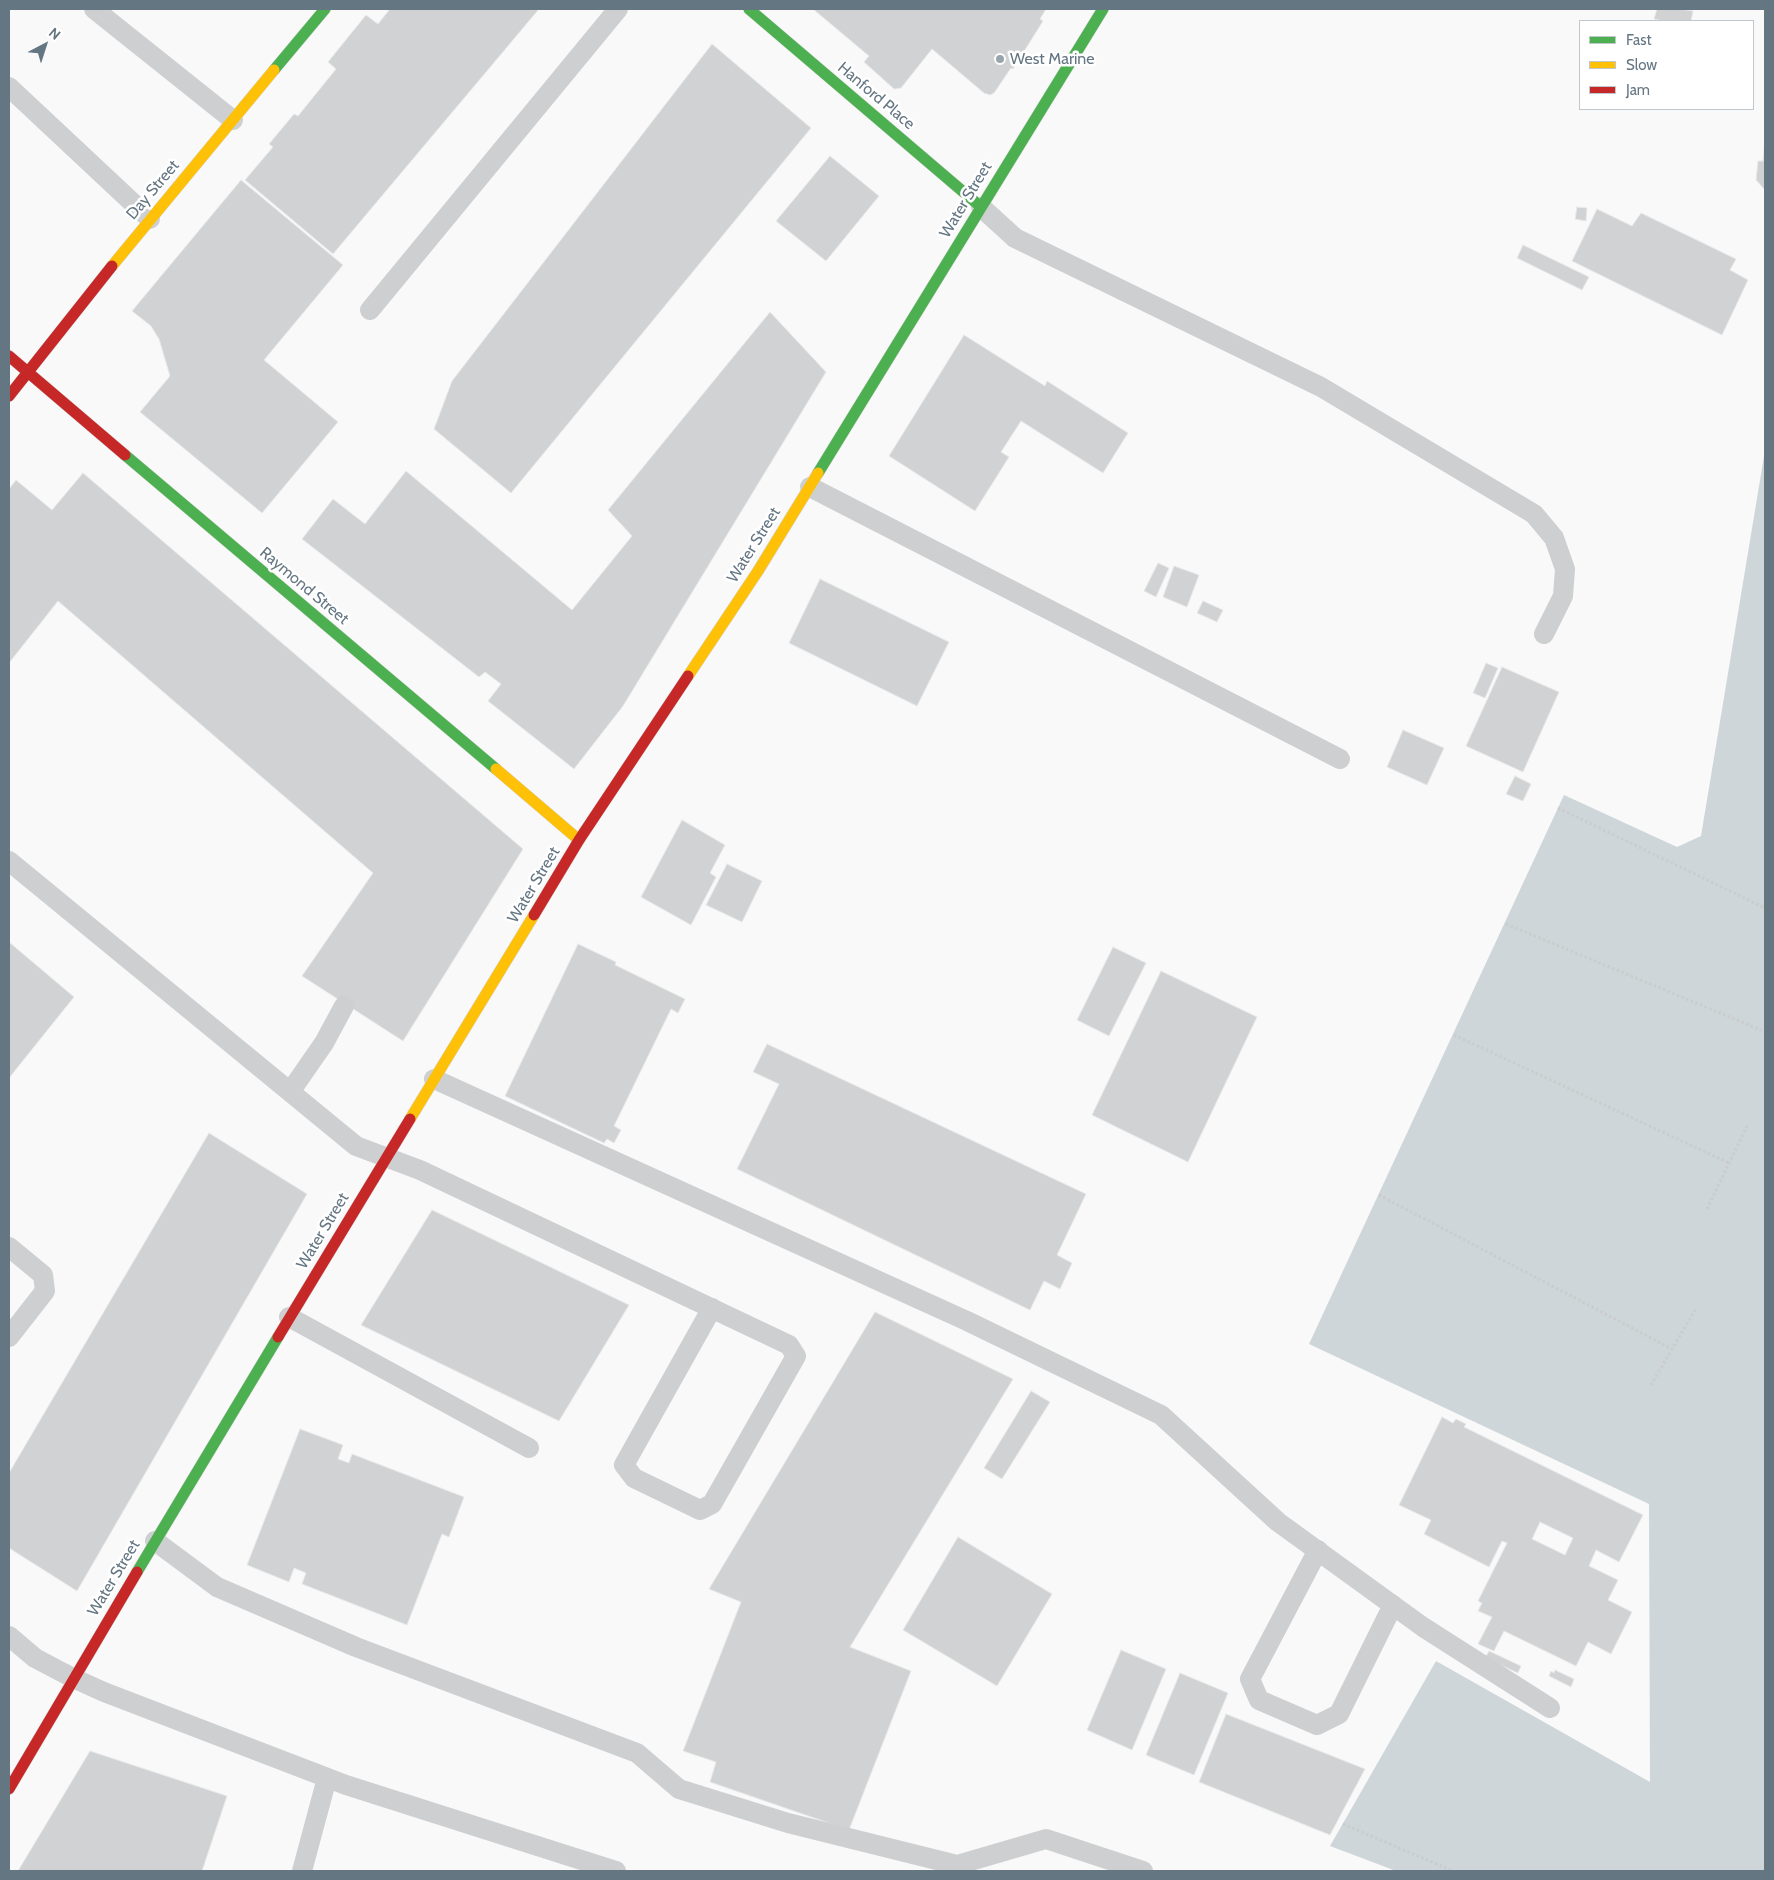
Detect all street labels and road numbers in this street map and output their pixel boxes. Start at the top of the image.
street label: Hanford Place [834,58,918,134]
street label: Day Street [123,156,183,224]
street label: Water Street [936,158,996,242]
street label: Water Street [723,504,785,586]
street label: Raymond Street [256,543,352,629]
street label: Water Street [504,843,564,927]
street label: Water Street [293,1189,353,1273]
street label: Water Street [84,1536,144,1620]

